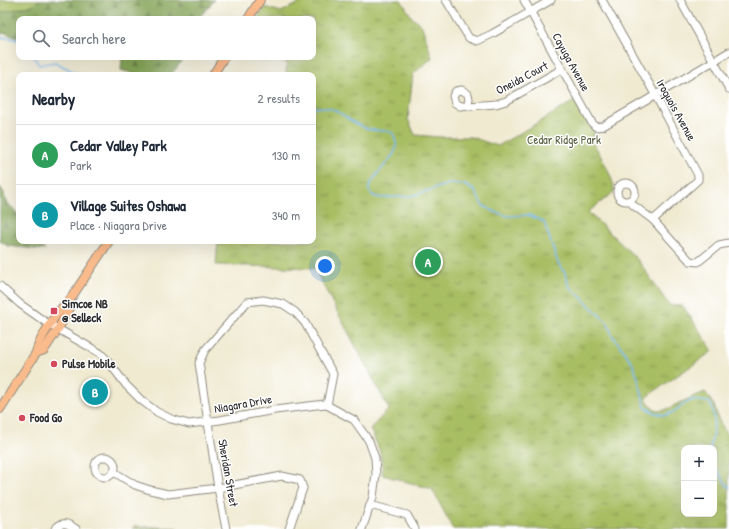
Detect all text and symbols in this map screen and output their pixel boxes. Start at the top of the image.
search box [16,16,316,60]
icon: search [30,27,52,49]
text: Search here [62,28,126,49]
street label: Cayuga Avenue [548,29,595,94]
street label: Oneida Court [493,56,552,98]
street label: Iroquois Avenue [653,76,700,144]
text: Nearby [32,87,75,110]
text: 2 results [258,89,300,107]
park label: Cedar Ridge Park [527,131,601,148]
text: Cedar Valley Park [70,135,167,156]
text: A [42,146,48,164]
text: 130 m [272,146,300,164]
text: Park [70,156,92,174]
text: Village Suites Oshawa [70,195,186,216]
text: B [42,206,48,224]
text: 340 m [272,206,300,224]
text: Place · Niagara Drive [70,216,167,234]
pin: A [415,247,441,277]
your location [315,256,335,276]
place label: Simcoe NB @ Selleck [62,295,108,326]
marker: Simcoe NB @ Selleck [49,306,59,316]
place label: Pulse Mobile [62,355,116,372]
marker: Pulse Mobile [49,359,59,369]
pin: B [82,377,108,407]
street label: Niagara Drive [213,390,273,417]
place label: Food Go [29,409,62,426]
marker: Food Go [17,413,27,423]
street label: Sheridan Street [214,438,243,509]
map controls [681,445,717,517]
button: + [681,445,717,481]
button: − [681,481,717,517]

